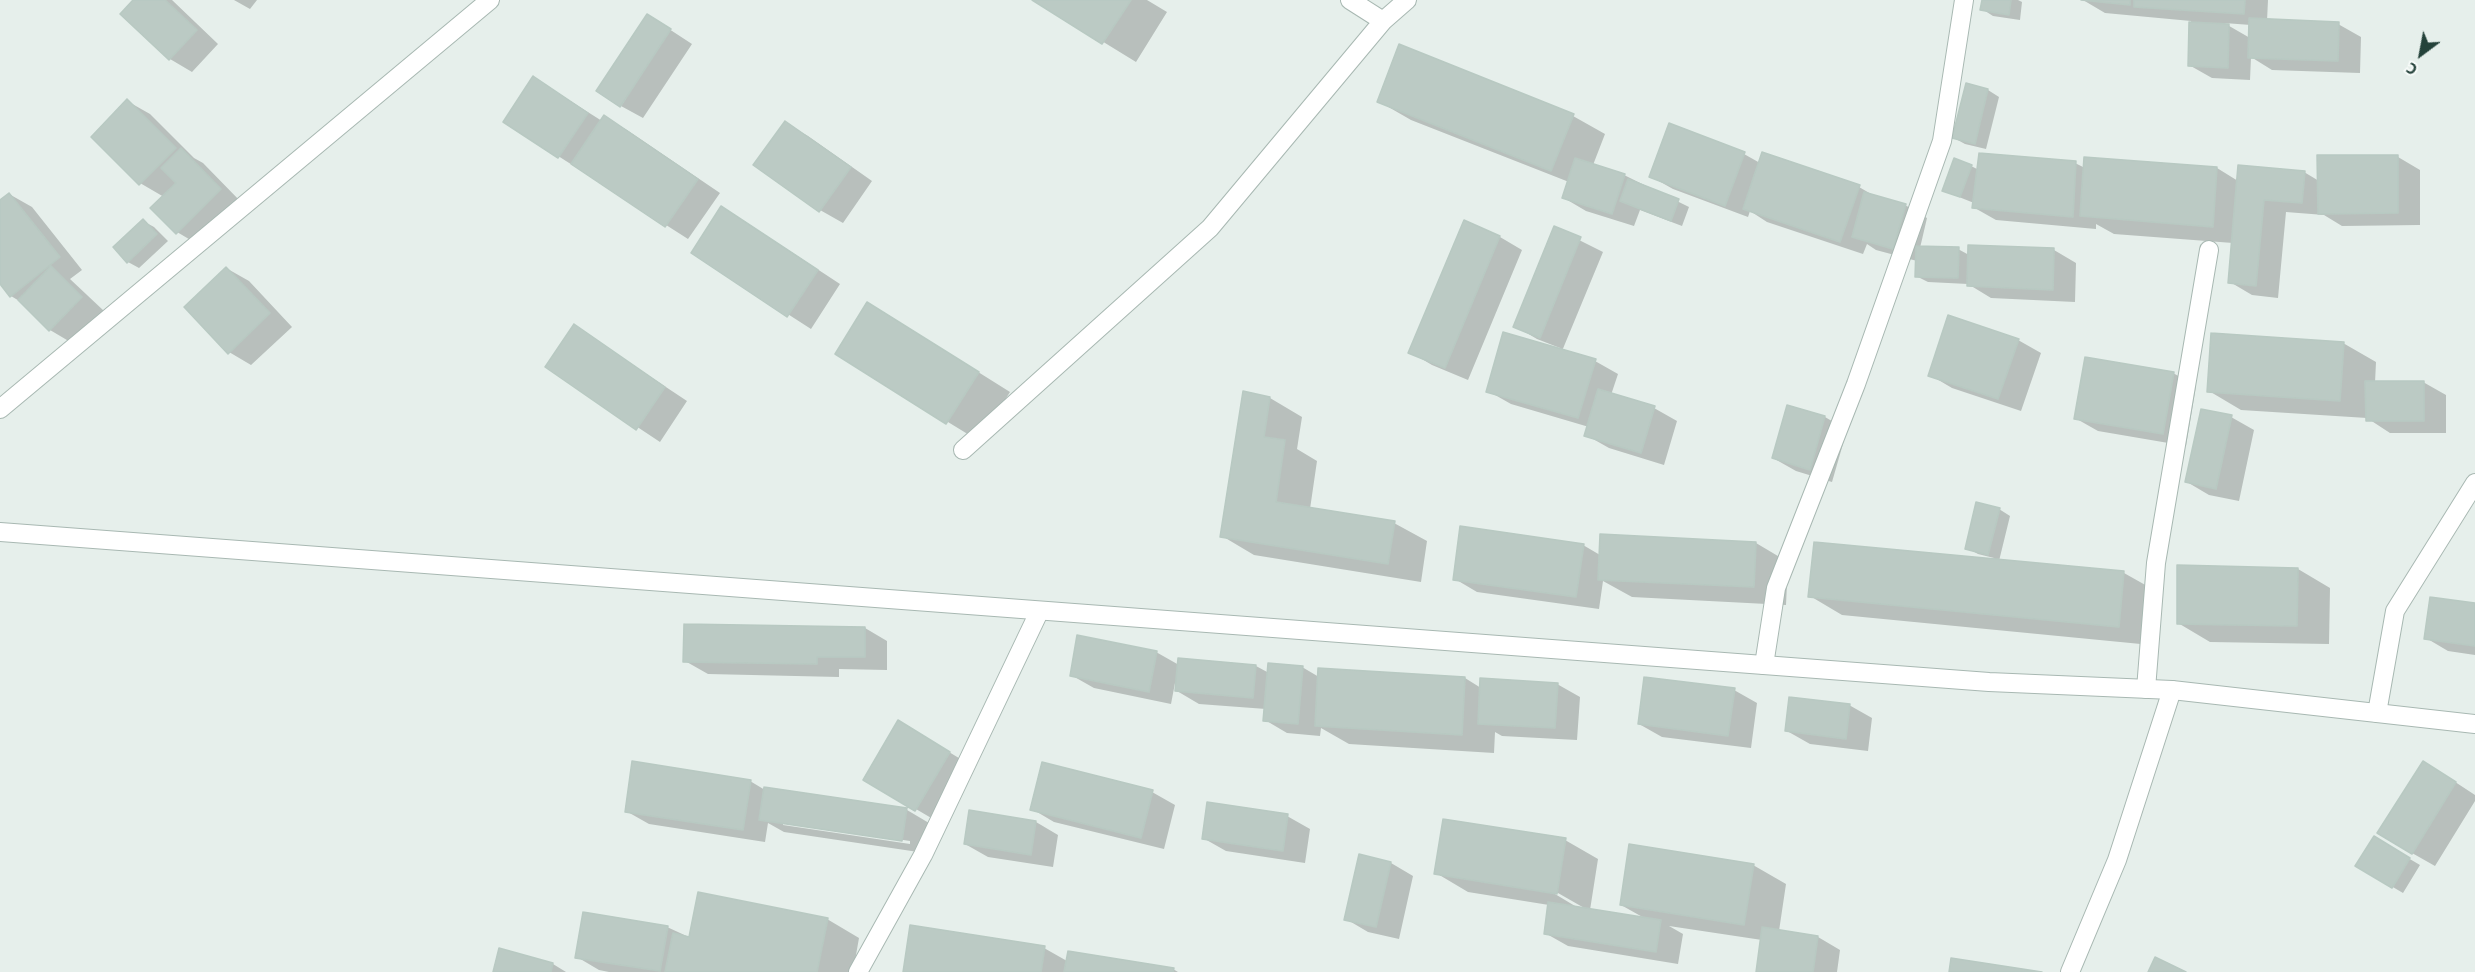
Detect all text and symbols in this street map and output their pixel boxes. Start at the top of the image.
north arrow [2391,24,2451,84]
text: С [2402,58,2421,80]

